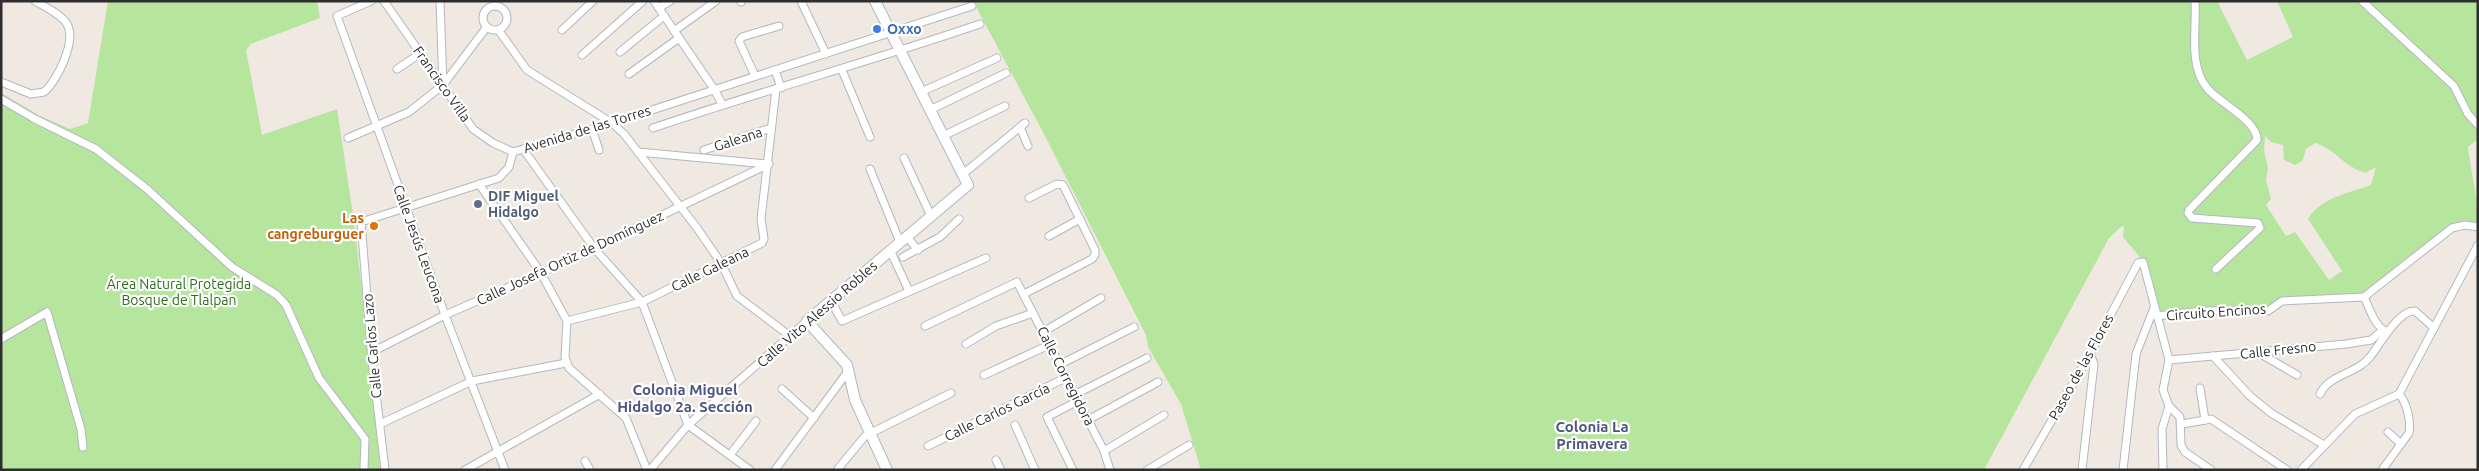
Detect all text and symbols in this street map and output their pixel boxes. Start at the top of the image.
place label: Oxxo [887,21,922,37]
marker: Oxxo [871,23,883,35]
street label: Francisco Villa [410,43,474,125]
street label: Avenida de las Torres [521,102,653,156]
street label: Galeana [712,124,764,154]
street label: Calle Jesús Leucona [390,183,448,305]
place label: DIF Miguel Hidalgo [488,188,559,220]
marker: DIF Miguel Hidalgo [472,198,484,210]
street label: Calle Josefa Ortiz de Domínguez [474,208,666,308]
place label: Las cangreburguer [267,210,364,242]
marker: Las cangreburguer [368,220,380,232]
street label: Calle Galeana [669,243,751,295]
street label: Calle Vito Alessio Robles [754,258,880,370]
park label: Área Natural Protegida Bosque de Tlalpan [107,275,251,308]
street label: Calle Carlos Lazo [359,293,385,399]
street label: Circuito Encinos [2166,301,2266,323]
street label: Paseo de las Flores [2045,311,2117,423]
street label: Calle Corregidora [1034,324,1098,428]
street label: Calle Fresno [2239,338,2317,362]
street label: Calle Carlos García [942,380,1052,444]
district label: Colonia Miguel Hidalgo 2a. Sección [617,381,753,415]
district label: Colonia La Primavera [1555,418,1629,452]

